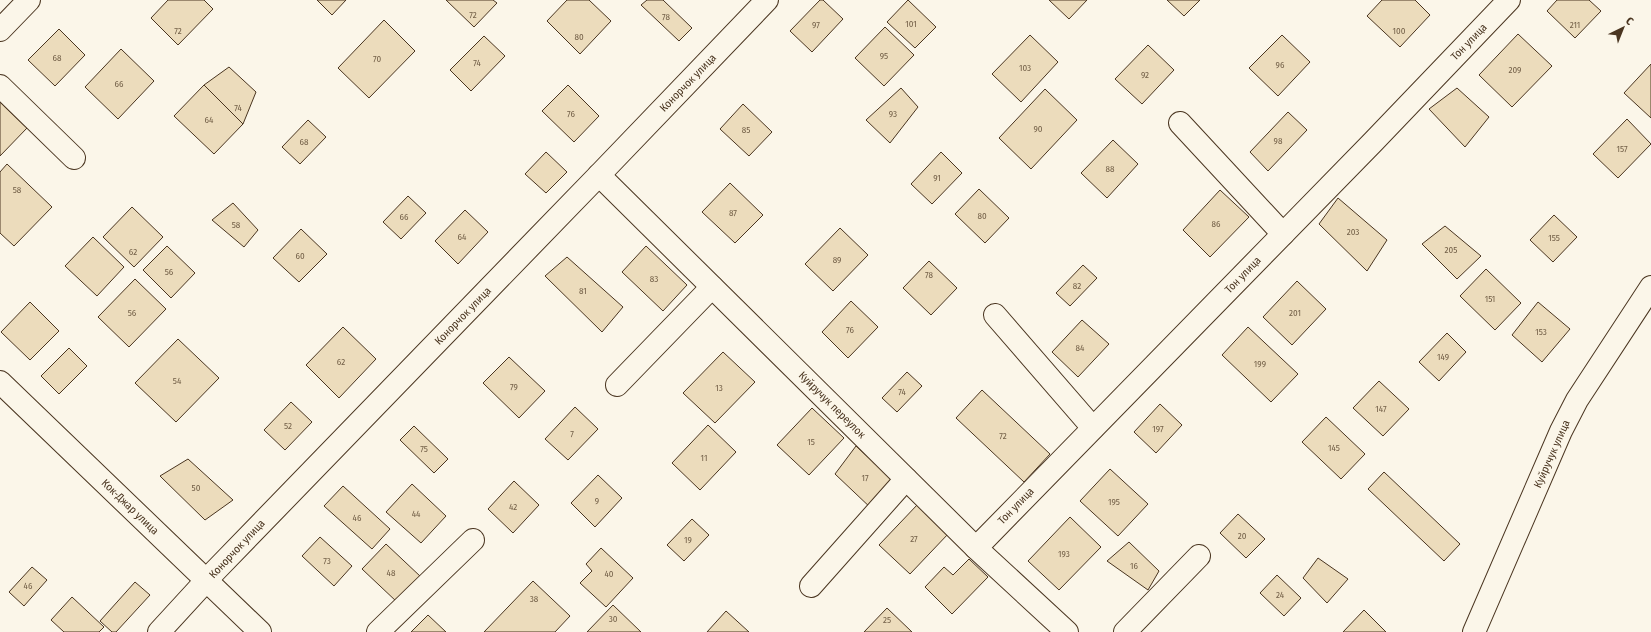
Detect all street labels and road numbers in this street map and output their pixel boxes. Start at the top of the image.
street label: Тон улица [1448,21,1490,63]
street label: Конорчок улица [657,51,719,115]
street label: Тон улица [1222,254,1264,296]
street label: Конорчок улица [432,284,494,348]
street label: Куйручук переулок [796,369,869,442]
street label: Куйручук улица [1531,418,1573,490]
street label: Кок-Джар улица [99,476,161,538]
street label: Тон улица [995,485,1037,527]
street label: Конорчок улица [206,517,268,581]

